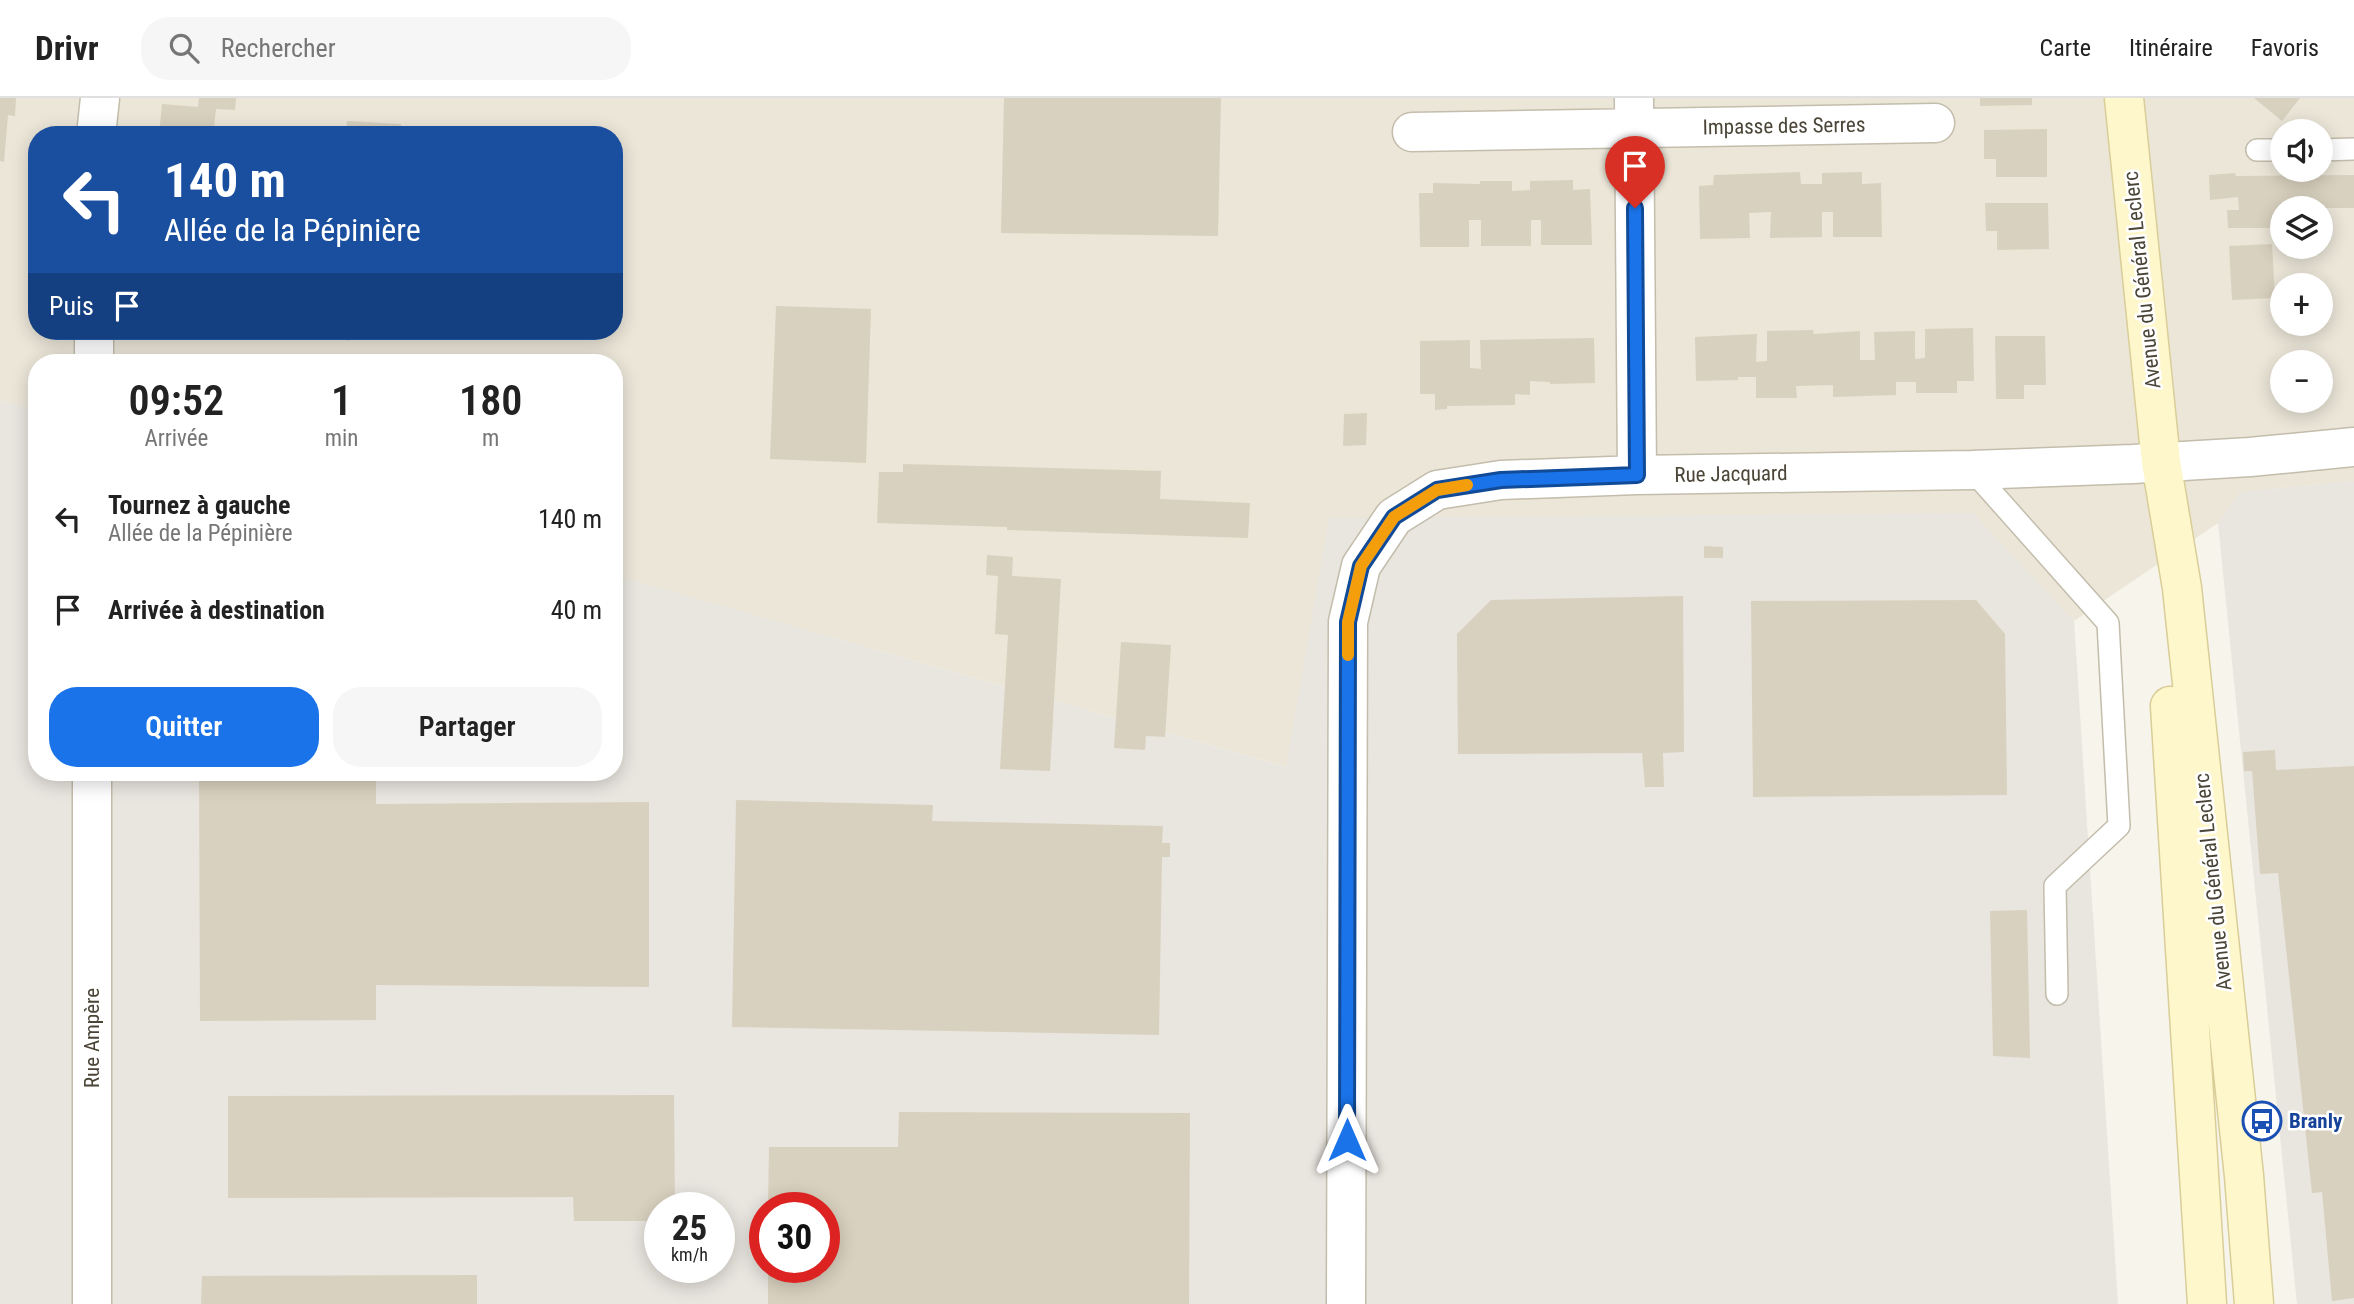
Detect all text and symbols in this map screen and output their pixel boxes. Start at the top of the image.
search box [141,17,631,80]
text: Drivr [35,29,99,68]
icon: search [165,29,203,67]
text: Rechercher [221,33,336,63]
text: Carte [2040,34,2091,62]
text: Itinéraire [2129,34,2213,62]
text: Favoris [2251,34,2319,62]
street label: Impasse des Serres [1702,113,1866,139]
map controls [2270,119,2333,413]
button: sound [2270,119,2333,182]
pin [1605,136,1665,208]
icon: arrive [1616,147,1654,185]
text: 140 m [164,152,286,209]
icon: left [49,154,140,245]
street label: Avenue du Général Leclerc [2119,170,2165,390]
button: layers [2270,196,2333,259]
text: Allée de la Pépinière [164,211,421,249]
button: + [2270,273,2333,336]
icon: arrive [108,287,146,325]
text: Puis [49,291,94,321]
button: − [2270,350,2333,413]
text: 09:52 [129,376,224,425]
text: 1 [331,376,352,425]
text: 180 [459,376,522,425]
text: Arrivée [144,425,208,452]
text: min [325,425,358,452]
text: m [482,425,499,452]
street label: Rue Jacquard [1674,461,1788,487]
text: Tournez à gauche [108,490,290,520]
icon: left [49,500,87,538]
text: 140 m [538,504,602,534]
text: Allée de la Pépinière [108,520,292,547]
icon: arrive [49,591,87,629]
text: Arrivée à destination [108,595,325,625]
text: 40 m [551,595,602,625]
button: Quitter [49,687,319,767]
button: Partager [333,687,602,767]
street label: Avenue du Général Leclerc [2190,772,2236,992]
street label: Rue Ampère [80,988,104,1088]
bus stop icon: Branly [2241,1100,2283,1142]
position arrow [1310,1103,1384,1177]
place label: Branly [2289,1109,2343,1133]
speed limit sign: 30 [749,1192,840,1283]
text: 25 [672,1208,707,1249]
text: km/h [671,1244,708,1265]

